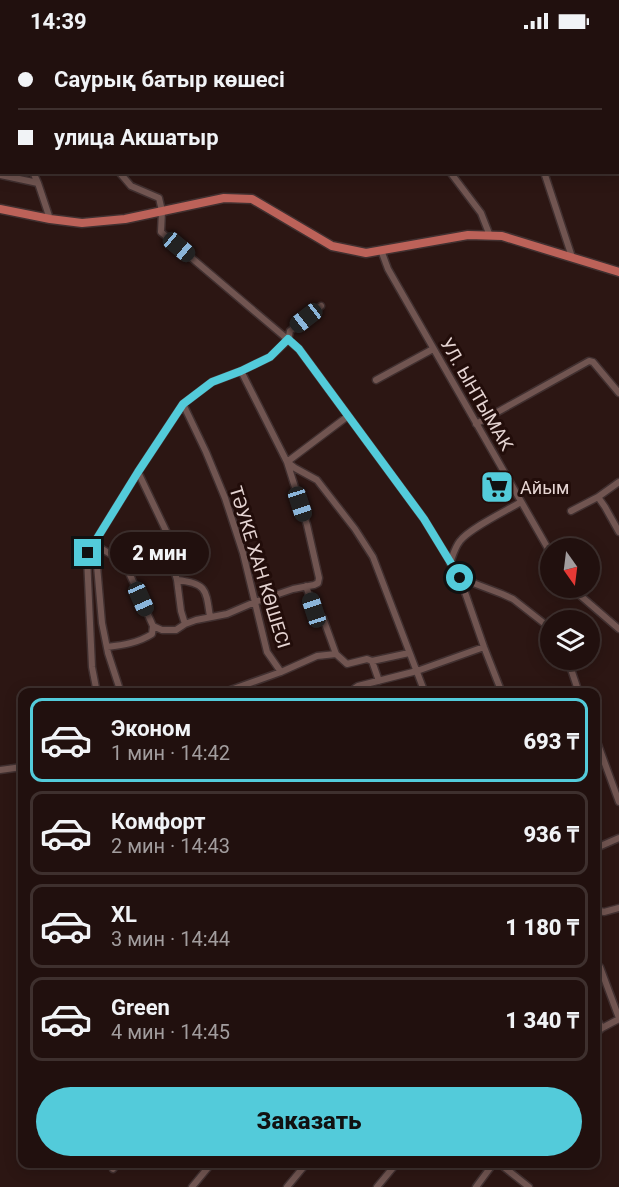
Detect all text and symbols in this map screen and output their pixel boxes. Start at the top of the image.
text: 14:39 [30,9,87,34]
text: Саурық батыр көшесі [54,67,285,92]
text: улица Акшатыр [54,125,219,150]
car [159,229,199,265]
car [286,300,326,336]
street label: УЛ. ЫНТЫМАК [436,334,518,454]
supermarket icon: Айым [479,469,515,505]
place label: Айым [520,477,569,498]
street label: ТӘУКЕ ХАН КӨШЕСІ [225,484,295,650]
car [286,484,314,524]
callout: 2 мин [109,532,208,574]
north arrow [540,538,600,598]
map controls [540,538,600,670]
route end [74,539,101,566]
text: 2 мин [132,541,187,565]
route start [446,564,473,591]
car [125,579,157,619]
car [300,590,328,630]
button: layers [540,610,600,670]
icon: car [39,713,93,767]
text: Эконом [111,716,191,741]
text: 693 ₸ [523,729,579,754]
text: 1 мин · 14:42 [111,741,230,765]
icon: car [39,806,93,860]
text: Комфорт [111,809,206,834]
text: 936 ₸ [523,822,579,847]
text: 2 мин · 14:43 [111,834,230,858]
icon: car [39,899,93,953]
text: XL [111,902,137,927]
text: 1 180 ₸ [505,915,579,940]
text: 3 мин · 14:44 [111,927,230,951]
icon: car [39,992,93,1046]
text: Green [111,995,170,1020]
text: 1 340 ₸ [505,1008,579,1033]
text: 4 мин · 14:45 [111,1020,230,1044]
button: Заказать [36,1087,582,1156]

